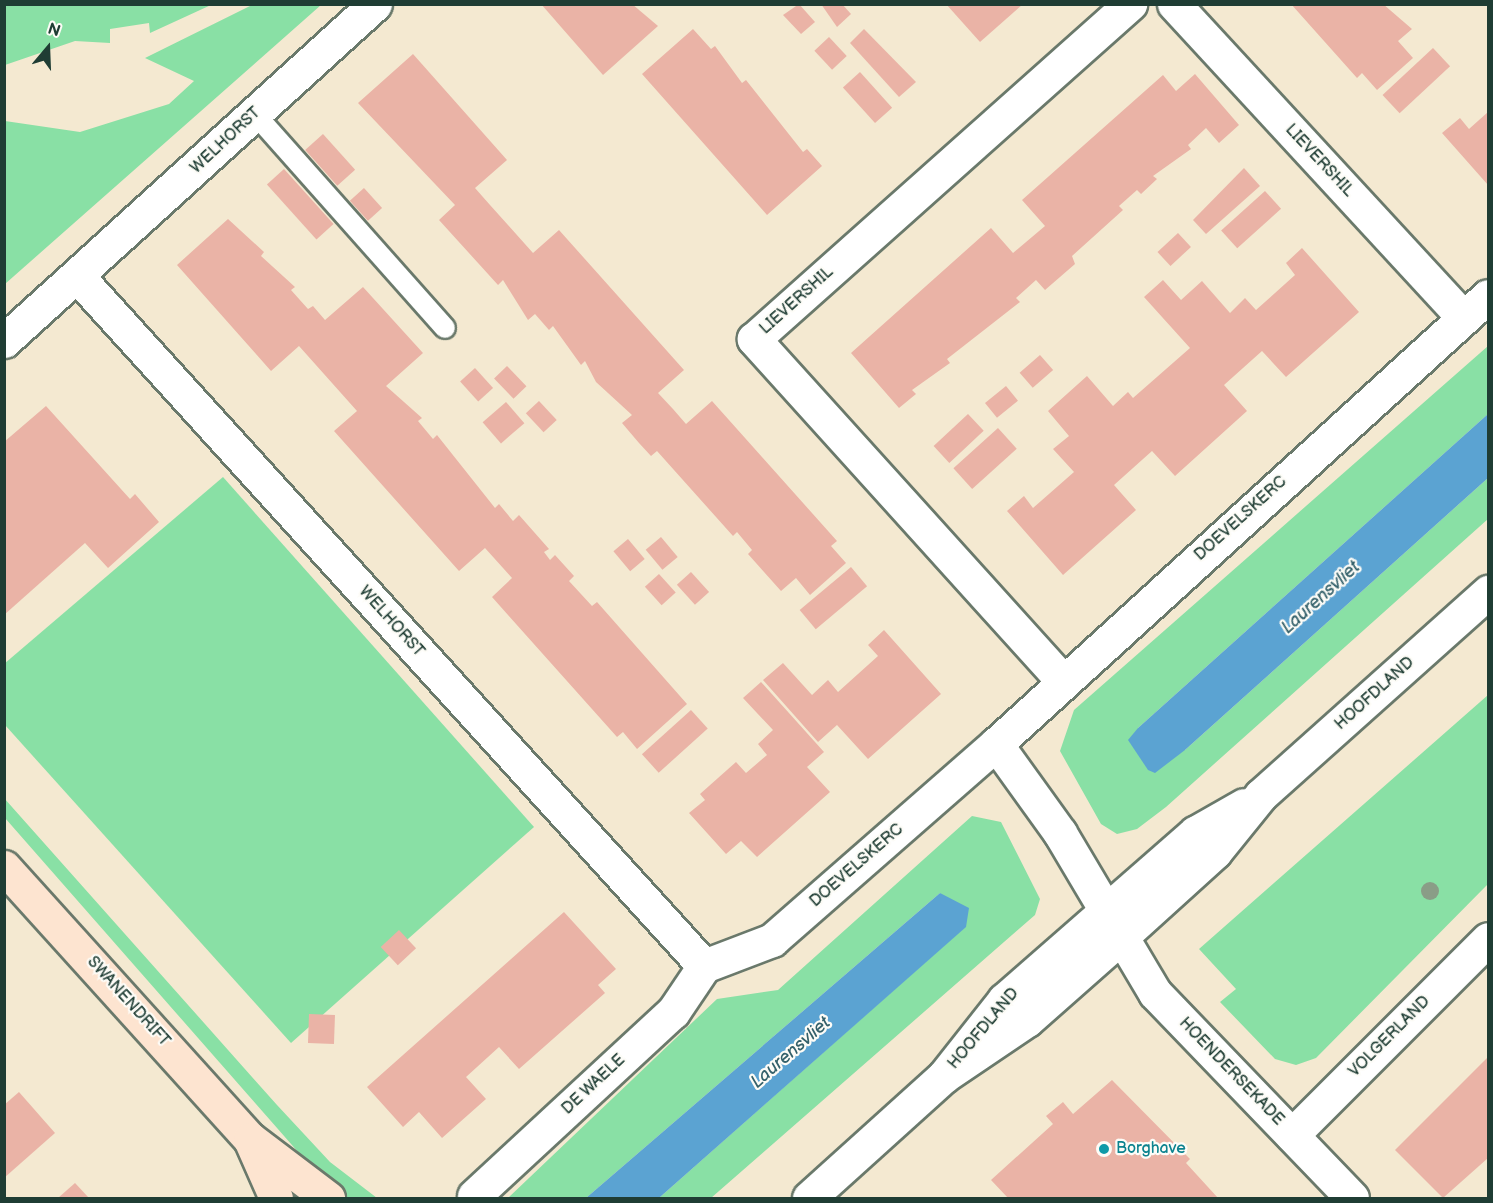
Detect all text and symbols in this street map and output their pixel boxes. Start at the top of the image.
north arrow [18,18,78,78]
text: N [45,20,63,41]
street label: WELHORST [187,104,265,178]
street label: LIEVERSHIL [1281,121,1357,201]
street label: LIEVERSHIL [756,263,838,339]
street label: DOEVELSKERC [1191,473,1291,565]
water label: Laurensvliet [1277,557,1365,639]
street label: WELHORST [354,583,428,661]
street label: HOOFDLAND [1331,653,1419,735]
street label: DOEVELSKERC [806,820,908,912]
street label: SWANENDRIFT [83,953,173,1051]
street label: HOOFDLAND [945,985,1023,1073]
street label: VOLGERLAND [1345,992,1435,1082]
water label: Laurensvliet [747,1013,835,1093]
street label: HOENDERSEKADE [1175,1014,1287,1130]
street label: DE WAELE [558,1051,630,1119]
place label: Borghave [1116,1139,1186,1159]
marker: Borghave [1097,1142,1111,1156]

